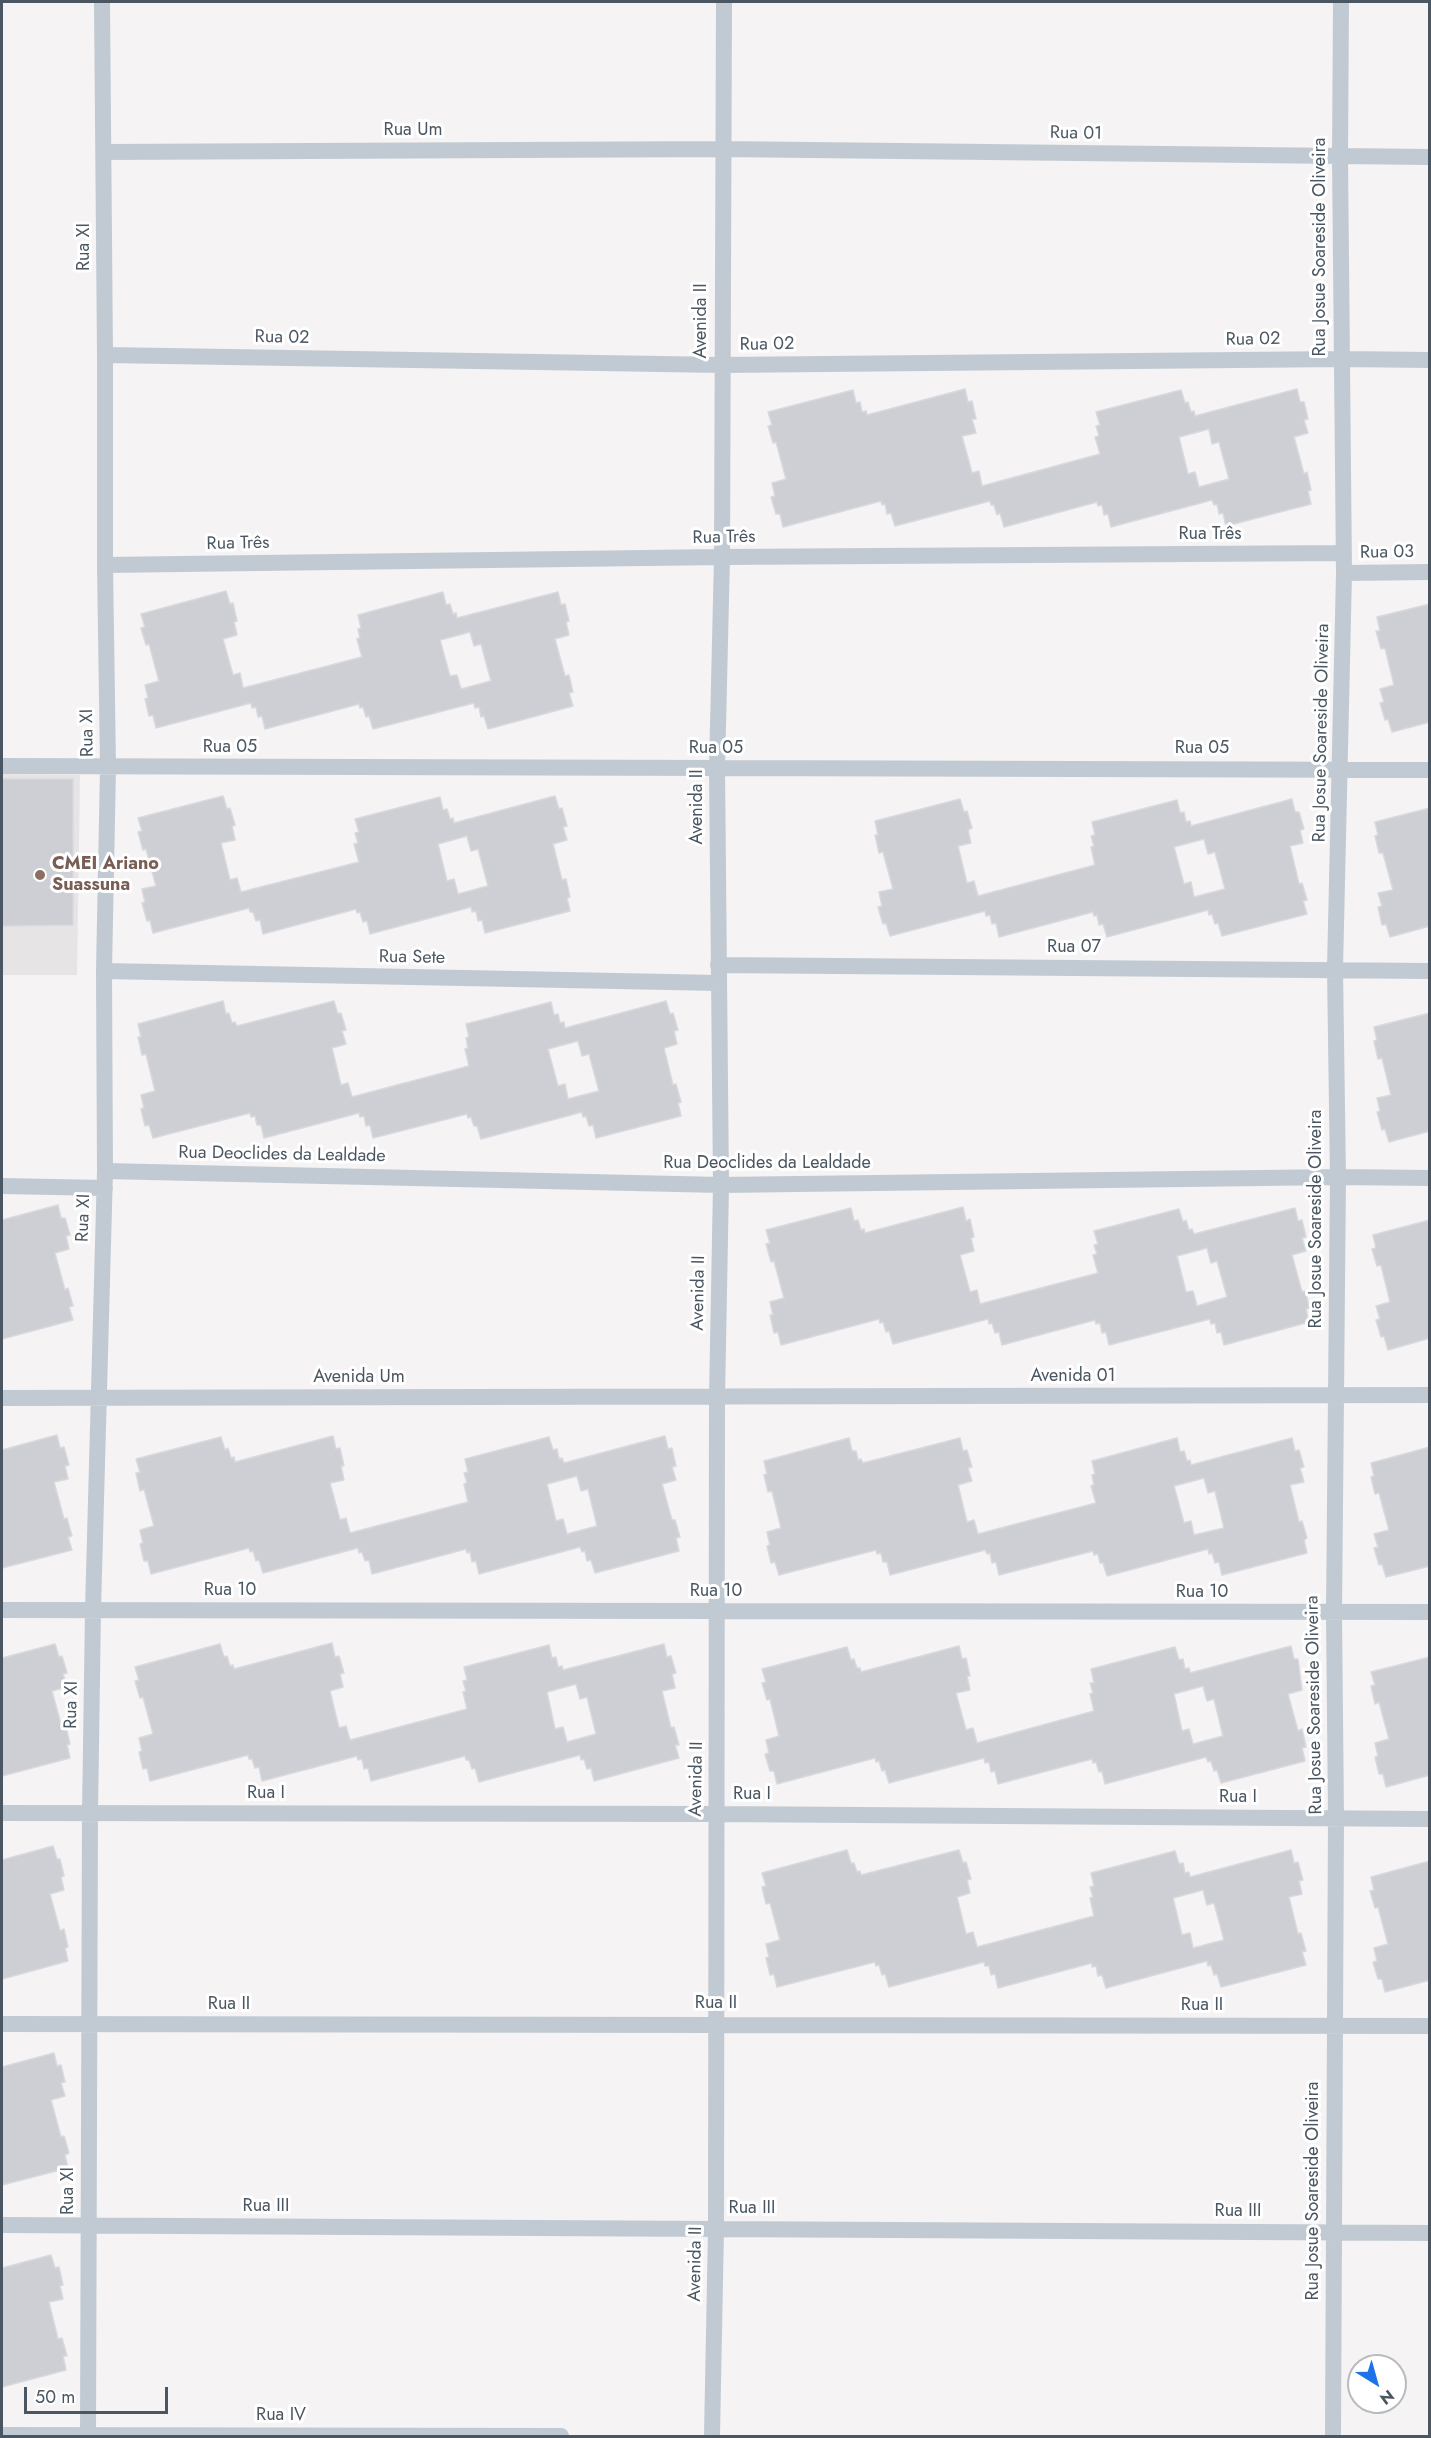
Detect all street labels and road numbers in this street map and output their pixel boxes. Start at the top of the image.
street label: Rua Um [384,120,442,142]
street label: Rua 01 [1050,123,1102,145]
street label: Rua Josue Soareside Oliveira [1310,138,1332,356]
street label: Rua XI [74,223,96,271]
street label: Avenida II [691,283,713,359]
street label: Rua 02 [255,327,309,349]
street label: Rua 02 [1226,329,1280,351]
street label: Rua 02 [740,334,794,356]
street label: Rua Três [1179,524,1241,546]
street label: Rua Três [692,527,756,549]
street label: Rua Três [206,533,270,555]
street label: Rua 03 [1360,542,1414,564]
street label: Rua Josue Soareside Oliveira [1309,623,1335,843]
street label: Rua XI [77,709,99,757]
street label: Rua 05 [203,737,257,759]
street label: Rua 05 [689,738,743,760]
street label: Rua 05 [1175,738,1229,760]
street label: Avenida II [687,769,709,845]
street label: Rua 07 [1047,937,1101,959]
street label: Rua Sete [379,947,445,969]
street label: Rua Josue Soareside Oliveira [1306,1110,1328,1328]
street label: Rua Deoclides da Lealdade [178,1142,386,1168]
street label: Rua Deoclides da Lealdade [663,1153,871,1175]
street label: Rua XI [72,1194,96,1242]
street label: Avenida II [688,1255,710,1331]
street label: Avenida 01 [1030,1366,1116,1388]
street label: Avenida Um [313,1367,405,1389]
street label: Rua 10 [204,1580,256,1602]
street label: Rua 10 [690,1581,742,1603]
street label: Rua 10 [1176,1582,1228,1604]
street label: Rua Josue Soareside Oliveira [1302,1595,1328,1815]
street label: Rua XI [61,1681,83,1729]
street label: Avenida II [686,1741,708,1817]
street label: Rua I [247,1783,285,1805]
street label: Rua I [733,1784,771,1806]
street label: Rua I [1219,1787,1257,1809]
street label: Rua II [695,1993,737,2015]
street label: Rua II [208,1994,250,2016]
street label: Rua II [1181,1995,1223,2017]
street label: Rua Josue Soareside Oliveira [1303,2082,1325,2300]
street label: Rua XI [58,2167,80,2215]
street label: Rua III [243,2196,289,2218]
street label: Rua III [729,2198,775,2220]
street label: Rua III [1215,2201,1261,2223]
street label: Avenida II [685,2226,707,2302]
street label: Rua IV [256,2405,306,2427]

